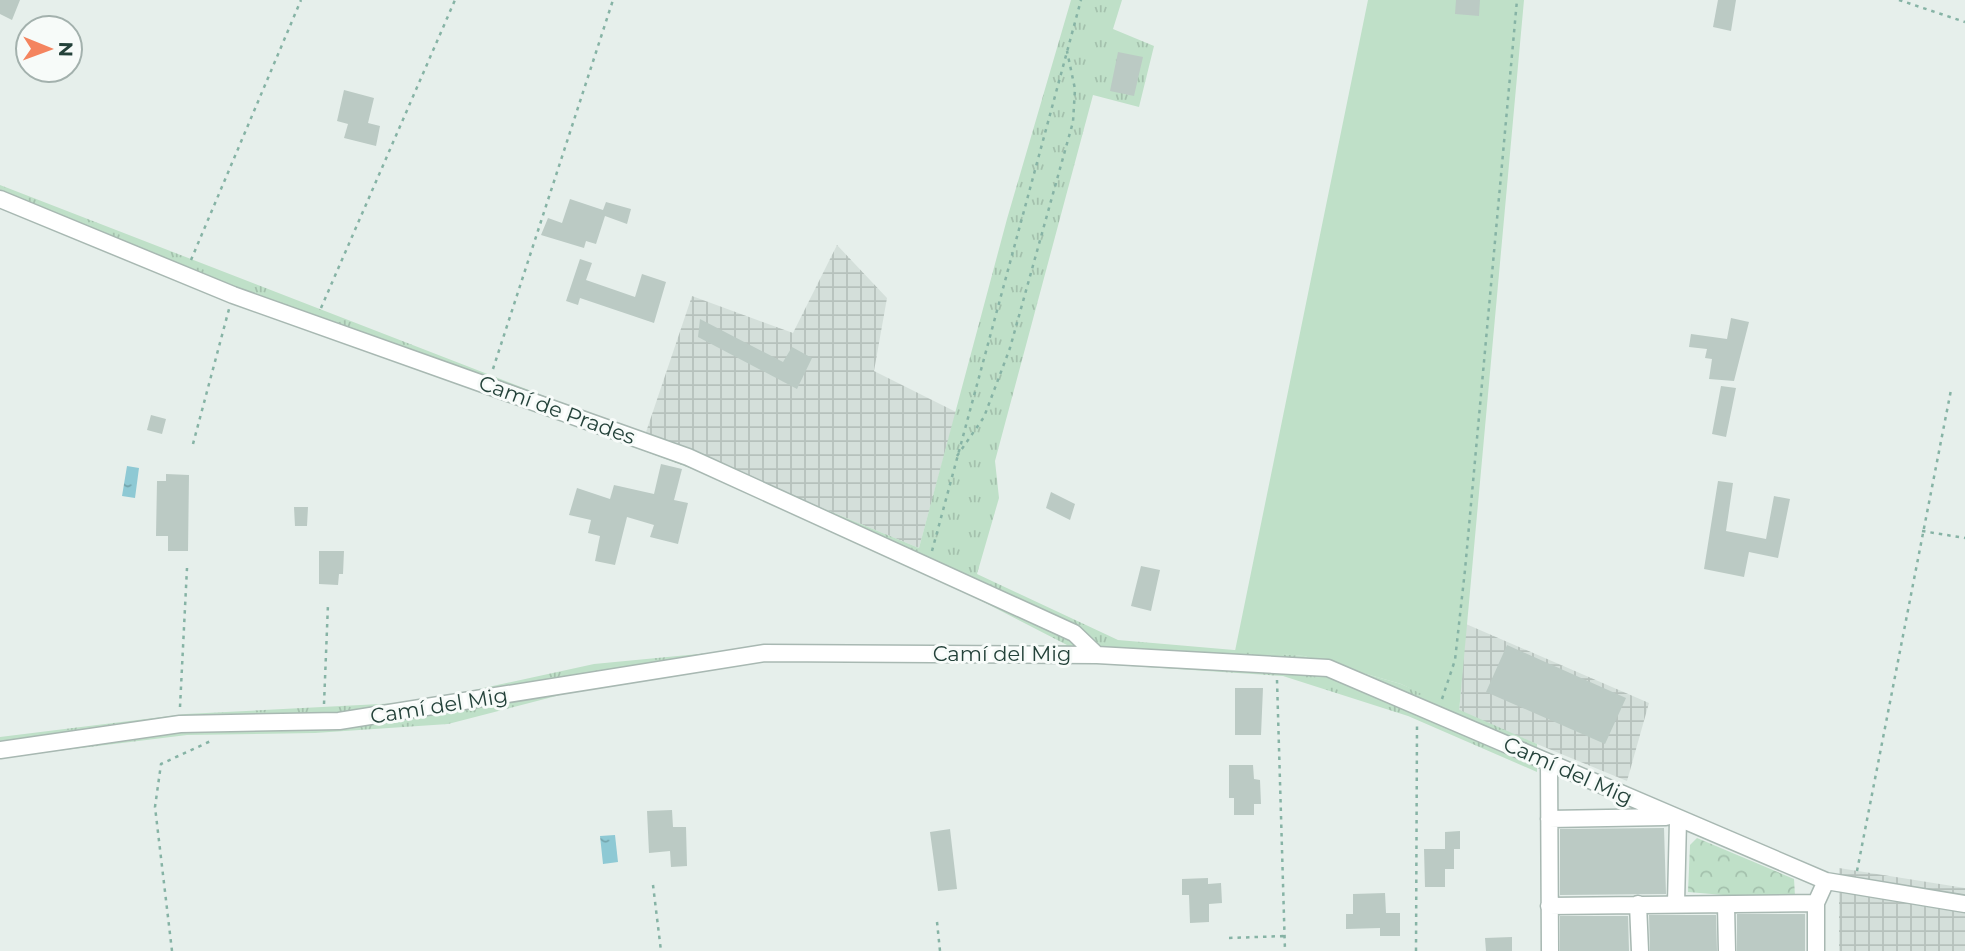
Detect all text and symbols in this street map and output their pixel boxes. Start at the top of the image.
north arrow [14,14,84,84]
text: N [54,41,77,57]
street label: Camí de Prades [476,370,639,449]
street label: Camí del Mig [933,641,1071,666]
street label: Camí del Mig [368,682,509,729]
street label: Camí del Mig [1500,731,1637,810]

